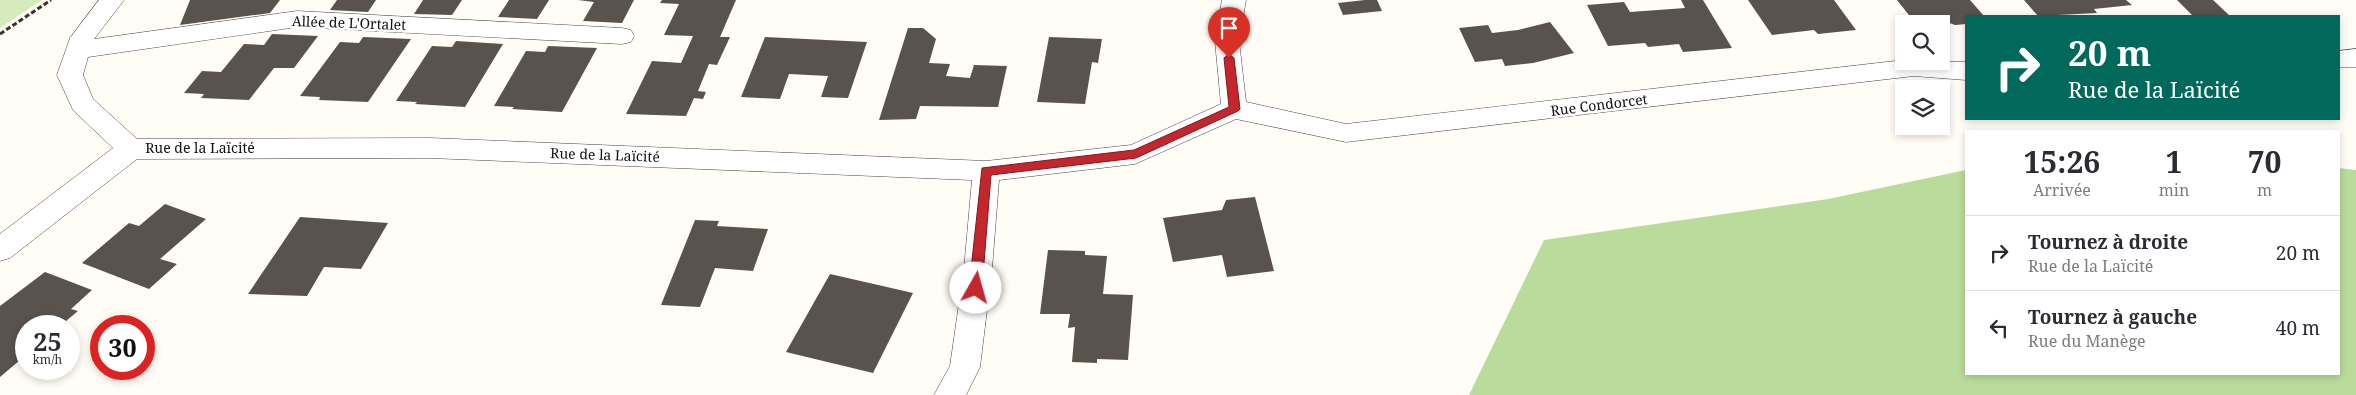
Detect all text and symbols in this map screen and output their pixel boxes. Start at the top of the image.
pin [1208,7,1250,58]
street label: Allée de L'Ortalet [292,11,407,34]
icon: arrive [1215,14,1243,42]
map controls [1895,15,1950,135]
button: search [1895,15,1950,70]
text: 20 m [2068,29,2151,76]
icon: right [1985,35,2050,100]
text: Rue de la Laïcité [2068,74,2240,104]
button: layers [1895,80,1950,135]
street label: Rue Condorcet [1549,89,1649,120]
street label: Rue de la Laïcité [145,138,255,157]
text: 15:26 [2023,141,2100,182]
text: 1 [2166,141,2182,182]
text: 70 [2248,141,2282,182]
street label: Rue de la Laïcité [550,143,660,166]
text: Arrivée [2033,179,2091,201]
text: min [2159,179,2189,201]
text: m [2257,179,2272,201]
text: Tournez à droite [2028,229,2188,255]
icon: right [1985,239,2013,267]
text: 20 m [2276,240,2320,266]
text: Rue de la Laïcité [2028,255,2153,277]
position arrow [949,261,1001,313]
text: Tournez à gauche [2028,304,2197,330]
icon: left [1985,314,2013,342]
speed limit sign: 30 [90,315,155,380]
text: 40 m [2276,315,2320,341]
text: 25 [33,324,62,358]
text: Rue du Manège [2028,330,2146,352]
text: km/h [33,351,62,368]

